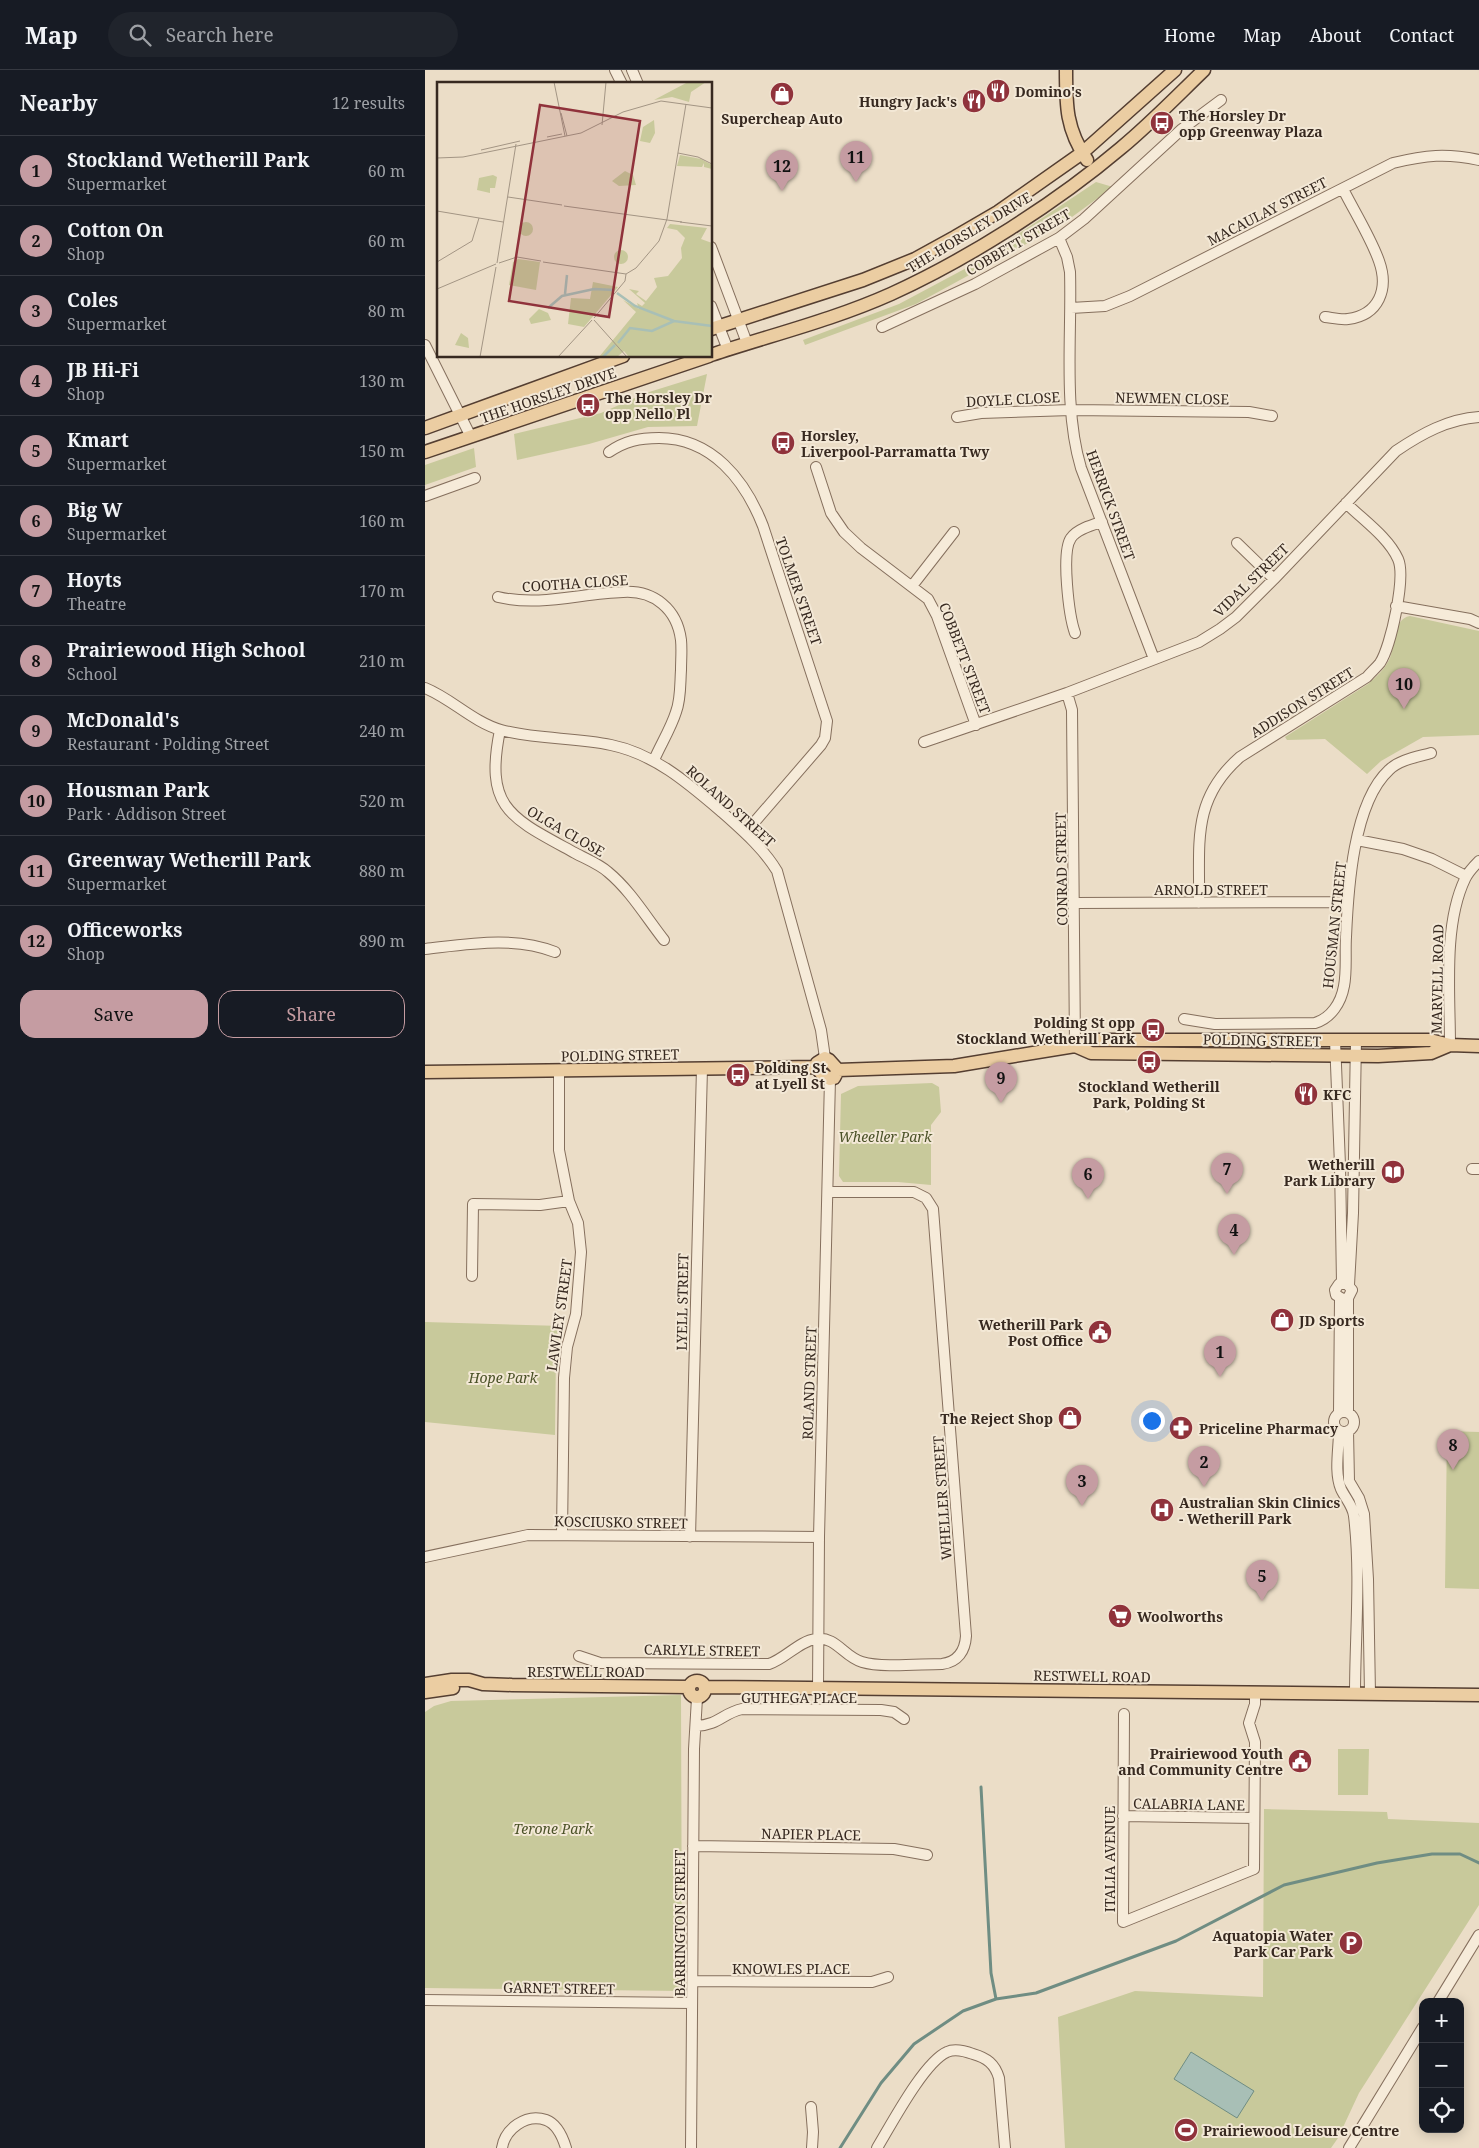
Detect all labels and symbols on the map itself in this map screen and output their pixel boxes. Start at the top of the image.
restaurant icon: Domino's [985,78,1011,104]
shop icon: Supercheap Auto [769,81,795,107]
inset map [437,82,713,358]
place label: Domino's [1015,82,1082,101]
restaurant icon: Hungry Jack's [961,88,987,114]
place label: Hungry Jack's [859,92,957,111]
place label: The Horsley Dr opp Greenway Plaza [1179,106,1323,141]
place label: Supercheap Auto [721,109,843,128]
bus stop icon: The Horsley Dr opp Greenway Plaza [1149,110,1175,136]
pin: 11 [840,141,872,182]
pin: 12 [766,150,798,191]
street label: MACAULAY STREET [1204,172,1331,249]
street label: THE HORSLEY DRIVE [903,187,1035,277]
street label: COBBETT STREET [962,204,1074,280]
street label: THE HORSLEY DRIVE [478,363,619,427]
street label: DOYLE CLOSE [966,387,1061,411]
place label: The Horsley Dr opp Nello Pl [605,388,713,423]
street label: NEWMEN CLOSE [1115,388,1229,408]
bus stop icon: The Horsley Dr opp Nello Pl [575,392,601,418]
place label: Horsley, Liverpool-Parramatta Twy [801,426,990,461]
bus stop icon: Horsley, Liverpool-Parramatta Twy [770,430,796,456]
street label: HERRICK STREET [1082,447,1140,563]
street label: TOLMER STREET [772,534,827,648]
street label: VIDAL STREET [1209,539,1293,621]
street label: COOTHA CLOSE [521,570,629,596]
street label: COBBETT STREET [935,600,995,717]
street label: ADDISON STREET [1247,662,1358,742]
pin: 10 [1388,668,1420,709]
street label: ROLAND STREET [682,761,780,851]
street label: OLGA CLOSE [524,801,609,861]
street label: CONRAD STREET [1051,812,1071,926]
street label: HOUSMAN STREET [1318,860,1350,989]
street label: ARNOLD STREET [1154,880,1268,899]
street label: MARVELL ROAD [1427,924,1447,1034]
place label: Polding St opp Stockland Wetherill Park [957,1013,1135,1048]
bus stop icon: Polding St opp Stockland Wetherill Park [1140,1017,1166,1043]
street label: POLDING STREET [1203,1029,1322,1051]
street label: POLDING STREET [561,1044,680,1066]
bus stop icon: Stockland Wetherill Park, Polding St [1136,1049,1162,1075]
place label: Polding St at Lyell St [755,1058,826,1093]
bus stop icon: Polding St at Lyell St [725,1062,751,1088]
pin: 9 [985,1062,1017,1103]
place label: Stockland Wetherill Park, Polding St [1078,1077,1220,1112]
restaurant icon: KFC [1293,1081,1319,1107]
place label: KFC [1323,1085,1351,1104]
park label: Wheeller Park [838,1127,933,1146]
pin: 7 [1211,1153,1243,1194]
place label: Wetherill Park Library [1284,1155,1376,1190]
pin: 6 [1072,1158,1104,1199]
library icon: Wetherill Park Library [1380,1159,1406,1185]
pin: 4 [1218,1214,1250,1255]
street label: LYELL STREET [672,1253,692,1351]
street label: LAWLEY STREET [542,1257,576,1372]
shop icon: JD Sports [1269,1307,1295,1333]
place label: JD Sports [1298,1311,1365,1330]
place label: Wetherill Park Post Office [979,1315,1083,1350]
public building icon: Wetherill Park Post Office [1087,1319,1113,1345]
street label: ROLAND STREET [798,1326,820,1440]
pin: 1 [1204,1336,1236,1377]
park label: Hope Park [467,1368,539,1387]
shop icon: The Reject Shop [1057,1405,1083,1431]
your location [1139,1408,1165,1434]
place label: The Reject Shop [940,1409,1053,1428]
pharmacy icon: Priceline Pharmacy [1168,1415,1194,1441]
place label: Priceline Pharmacy [1199,1419,1339,1438]
pin: 8 [1437,1429,1469,1470]
street label: WHELLER STREET [928,1435,956,1561]
pin: 2 [1188,1446,1220,1487]
pin: 3 [1066,1465,1098,1506]
place label: Australian Skin Clinics - Wetherill Park [1179,1493,1340,1528]
hospital icon: Australian Skin Clinics - Wetherill Park [1149,1497,1175,1523]
street label: KOSCIUSKO STREET [554,1511,688,1533]
pin: 5 [1246,1560,1278,1601]
supermarket icon: Woolworths [1107,1603,1133,1629]
place label: Woolworths [1137,1607,1223,1626]
street label: CARLYLE STREET [644,1639,761,1661]
street label: RESTWELL ROAD [527,1662,645,1681]
street label: RESTWELL ROAD [1033,1665,1151,1687]
street label: GUTHEGA PLACE [741,1688,857,1707]
place label: Prairiewood Youth and Community Centre [1118,1744,1283,1779]
public building icon: Prairiewood Youth and Community Centre [1287,1748,1313,1774]
street label: CALABRIA LANE [1133,1794,1245,1814]
street label: ITALIA AVENUE [1100,1805,1119,1912]
park label: Terone Park [513,1819,594,1838]
street label: NAPIER PLACE [761,1824,861,1844]
street label: BARRINGTON STREET [670,1849,689,1996]
place label: Aquatopia Water Park Car Park [1212,1926,1334,1961]
parking icon: Aquatopia Water Park Car Park [1338,1930,1364,1956]
street label: KNOWLES PLACE [732,1959,850,1978]
street label: GARNET STREET [503,1978,615,1998]
sports icon: Prairiewood Leisure Centre [1173,2117,1199,2143]
place label: Prairiewood Leisure Centre [1203,2121,1399,2140]

